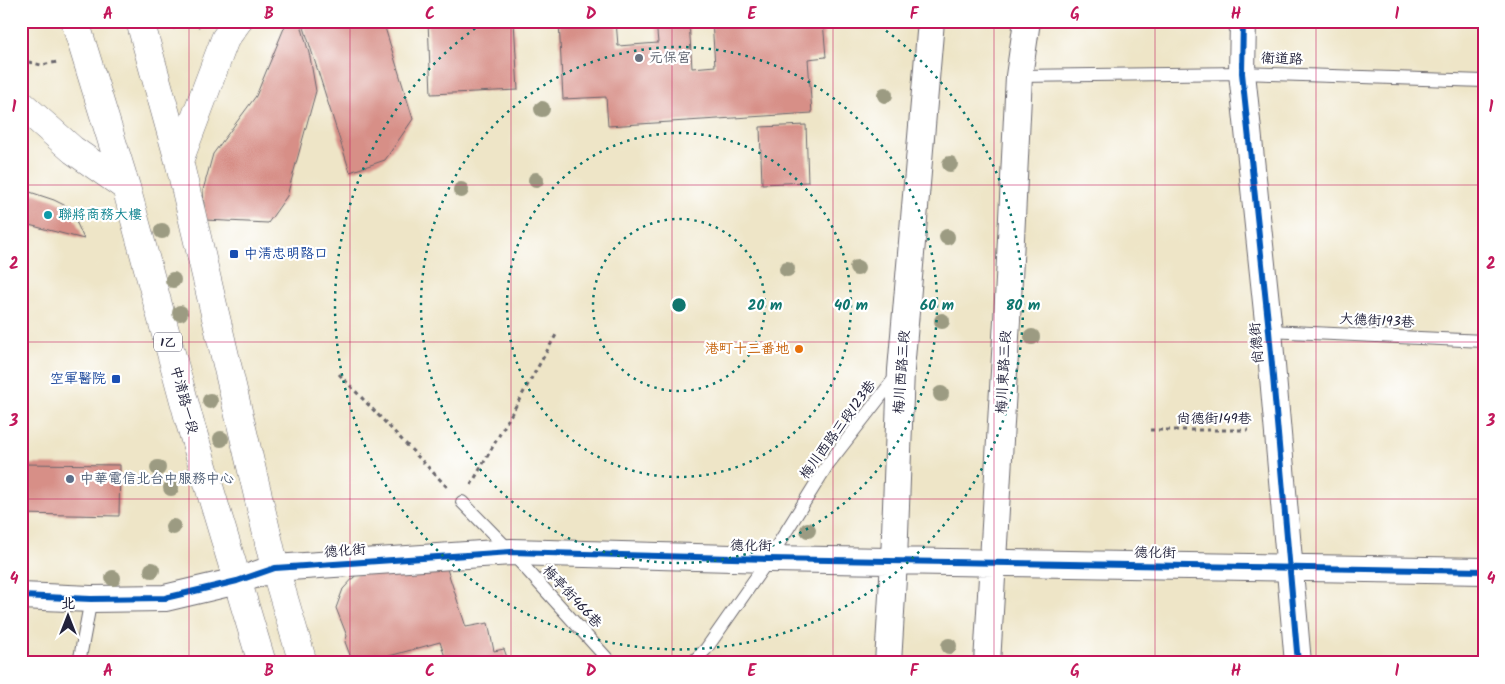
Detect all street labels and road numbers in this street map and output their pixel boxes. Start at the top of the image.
street label: 衛道路 [1261,47,1303,71]
street label: 大德街193巷 [1339,308,1416,334]
street label: 尚德街 [1244,321,1270,365]
street label: 梅川西路三段 [888,329,916,415]
street label: 梅川東路三段 [991,329,1017,415]
road number: 1乙 [154,332,182,352]
street label: 中清路一段 [164,363,204,437]
street label: 梅川西路三段123巷 [794,375,882,484]
street label: 尚德街149巷 [1177,408,1252,430]
street label: 德化街 [730,535,772,557]
street label: 德化街 [323,539,367,563]
street label: 德化街 [1134,542,1176,564]
street label: 梅亭街466巷 [537,561,608,634]

